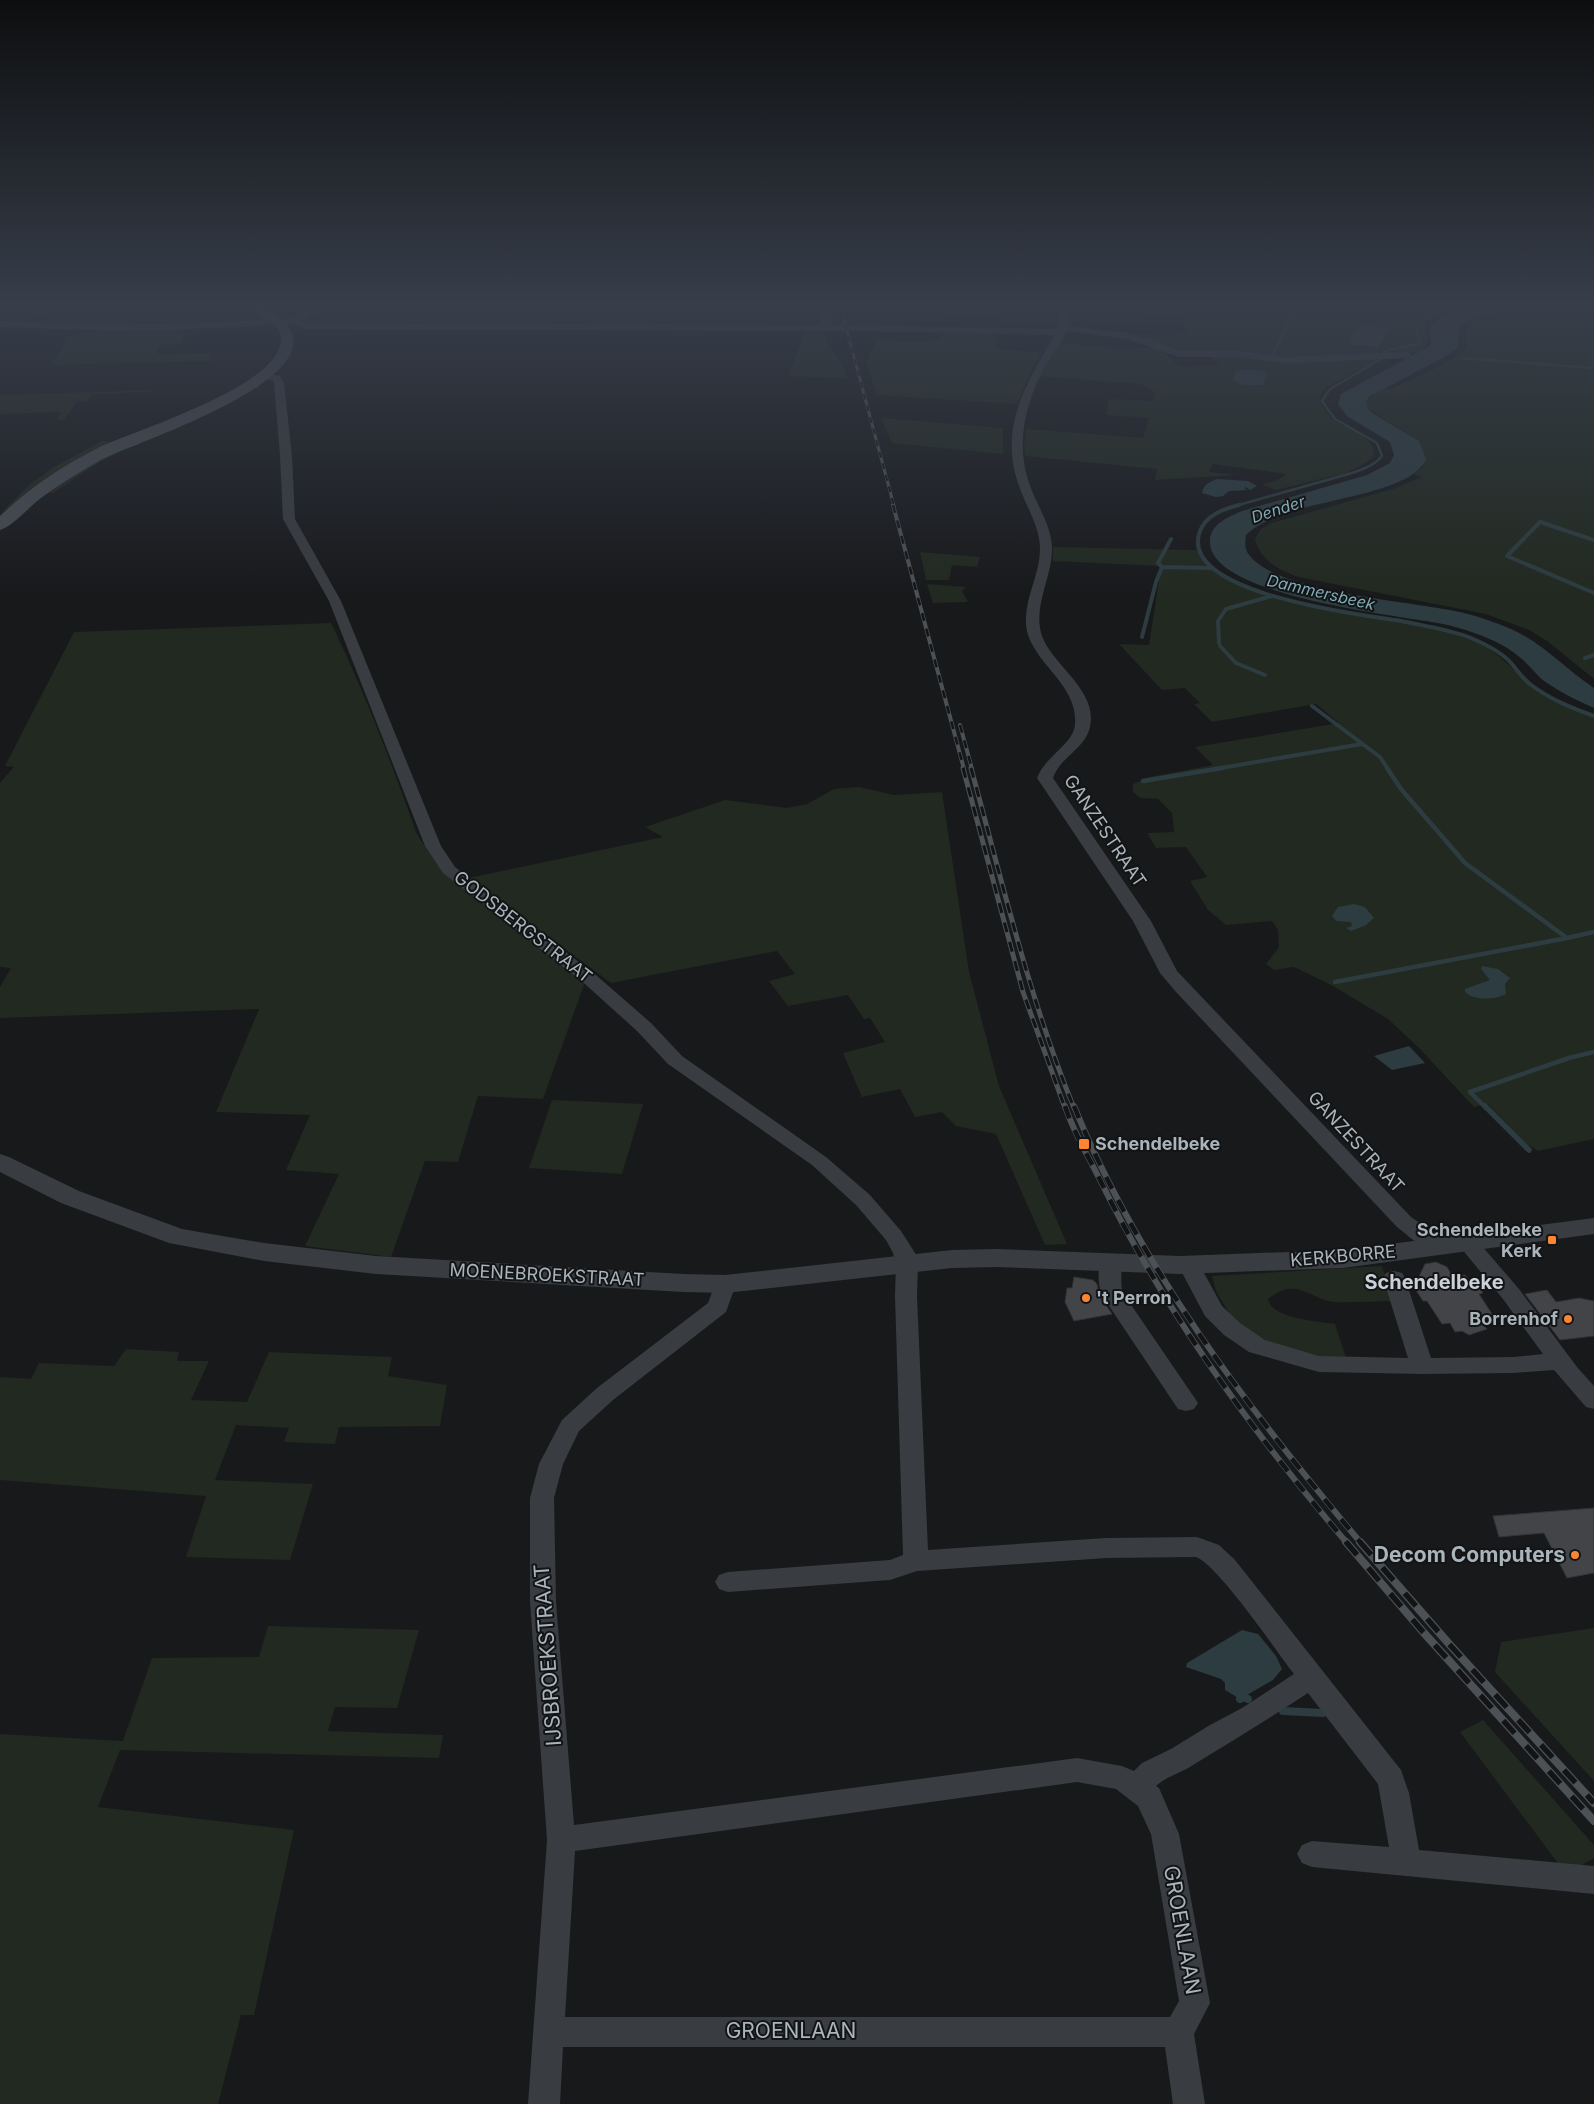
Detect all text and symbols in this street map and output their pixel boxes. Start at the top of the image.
water label: Dender [1249,491,1308,527]
water label: Dammersbeek [1265,570,1377,614]
street label: GANZESTRAAT [1060,771,1151,891]
street label: GODSBERGSTRAAT [450,866,596,987]
street label: GANZESTRAAT [1304,1087,1409,1197]
place label: Schendelbeke [1095,1133,1221,1154]
marker: Schendelbeke [1077,1137,1091,1151]
place label: Schendelbeke Kerk [1417,1219,1543,1261]
marker: Schendelbeke Kerk [1546,1234,1558,1246]
street label: KERKBORRE [1289,1240,1397,1271]
street label: MOENEBROEKSTRAAT [449,1259,645,1290]
district label: Schendelbeke [1364,1270,1504,1294]
place label: 't Perron [1096,1287,1172,1308]
marker: 't Perron [1080,1292,1092,1304]
place label: Borrenhof [1469,1308,1558,1329]
marker: Borrenhof [1562,1313,1574,1325]
place label: Decom Computers [1374,1542,1565,1567]
marker: Decom Computers [1569,1549,1581,1561]
street label: IJSBROEKSTRAAT [529,1563,566,1747]
street label: GROENLAAN [1159,1863,1206,1996]
street label: GROENLAAN [726,2018,856,2043]

